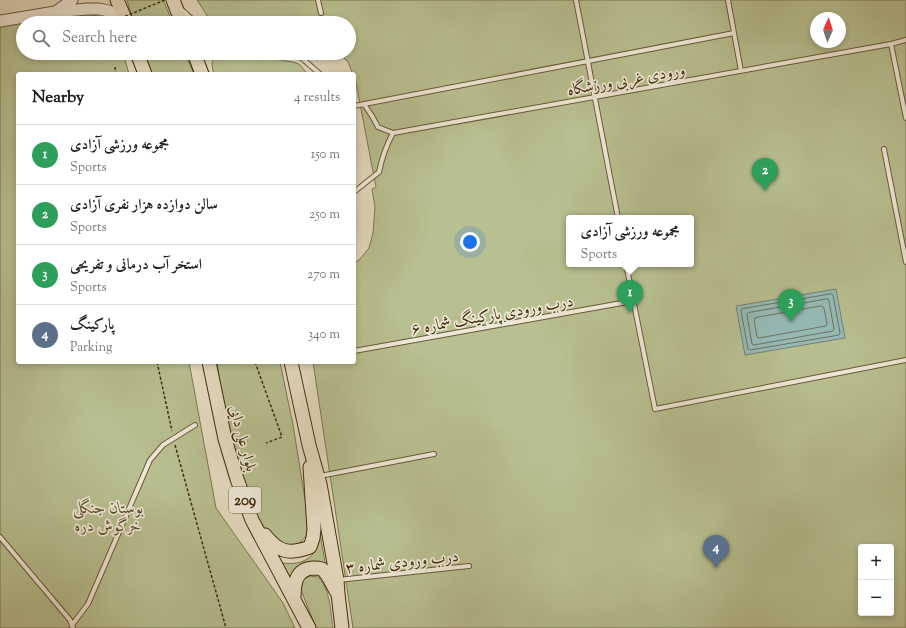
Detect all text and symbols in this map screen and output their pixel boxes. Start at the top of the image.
north arrow [810,12,846,48]
search box [16,16,356,60]
icon: search [30,27,52,49]
text: Search here [62,28,137,49]
street label: ورودی غربی ورزشگاه [565,59,687,103]
text: Nearby [32,86,84,110]
text: 4 results [294,89,340,107]
text: مجموعه ورزشی آزادی [70,135,169,156]
text: 1 [43,146,47,164]
text: 150 m [311,146,340,164]
pin: 2 [752,158,778,191]
text: Sports [70,159,107,177]
text: سالن دوازده هزار نفری آزادی [70,195,218,216]
text: 2 [42,206,48,224]
text: 250 m [309,206,340,224]
popup [566,215,694,267]
text: Sports [70,219,107,237]
text: مجموعه ورزشی آزادی [581,222,679,243]
your location [460,232,480,252]
text: Sports [581,246,617,264]
text: استخر آب درمانی و تفریحی [70,255,202,276]
text: 3 [42,266,48,284]
text: 270 m [307,266,340,284]
text: Sports [70,279,107,297]
pin: 1 [617,280,643,313]
pin: 3 [778,289,804,322]
street label: درب ورودی پارکینگ شماره ۶ [409,290,575,342]
text: پارکینگ [70,315,114,336]
text: 4 [42,326,48,344]
text: 340 m [308,326,340,344]
text: Parking [70,339,112,357]
street label: بلوار علی دایی [222,403,262,475]
road number: 209 [229,487,261,513]
park label: بوستان جنگلی خرگوش دره [72,497,144,539]
pin: 4 [703,535,729,568]
map controls [858,544,894,616]
button: + [858,544,894,580]
street label: درب ورودی شماره ۳ [345,546,460,581]
button: − [858,580,894,616]

